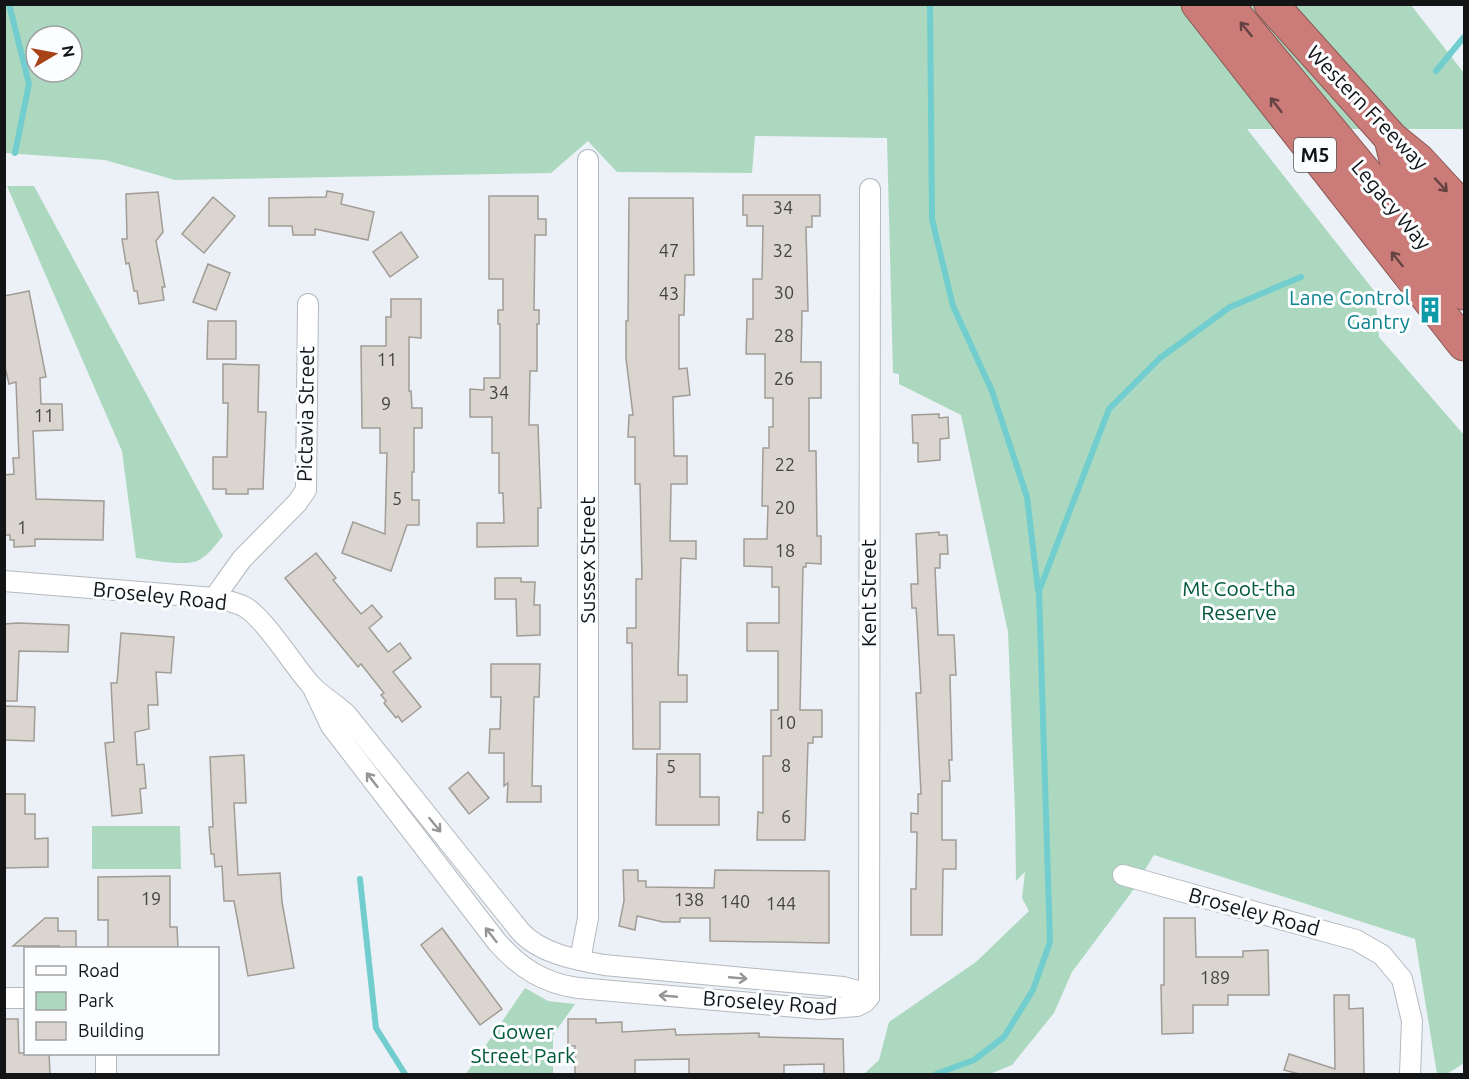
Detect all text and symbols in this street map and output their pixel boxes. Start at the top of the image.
one-way arrow [1240,21,1253,37]
north arrow [24,24,84,84]
street label: Western Freeway [1302,40,1433,174]
text: N [59,44,79,59]
one-way arrow [1270,97,1283,113]
road number: M5 [1294,138,1336,172]
street label: Legacy Way [1347,155,1436,254]
one-way arrow [1434,178,1448,193]
house number: 34 [773,197,793,217]
house number: 47 [659,240,679,260]
house number: 32 [773,240,793,260]
one-way arrow [1390,251,1403,267]
house number: 30 [774,282,794,302]
house number: 43 [659,283,679,303]
place label: Lane Control Gantry [1289,285,1410,333]
building icon: Lane Control Gantry [1415,295,1445,325]
house number: 28 [774,325,794,345]
street label: Pictavia Street [292,346,318,482]
house number: 11 [377,349,397,369]
house number: 26 [774,368,794,388]
house number: 34 [489,382,509,402]
house number: 9 [381,393,391,413]
house number: 11 [34,405,54,425]
house number: 22 [775,454,795,474]
house number: 5 [392,488,402,508]
street label: Sussex Street [575,497,599,623]
house number: 20 [775,497,795,517]
house number: 1 [17,517,27,537]
street label: Kent Street [856,539,880,647]
house number: 18 [775,540,795,560]
street label: Broseley Road [92,576,228,614]
park label: Mt Coot-tha Reserve [1182,576,1296,624]
house number: 10 [776,712,796,732]
house number: 8 [781,755,791,775]
house number: 5 [666,756,676,776]
one-way arrow [366,773,379,789]
house number: 6 [781,806,791,826]
one-way arrow [428,817,441,833]
street label: Broseley Road [1186,882,1322,940]
house number: 19 [141,888,161,908]
house number: 138 [674,889,704,909]
house number: 140 [720,891,750,911]
house number: 144 [766,893,796,913]
one-way arrow [485,927,498,943]
legend [24,947,219,1055]
text: Road [78,960,120,980]
house number: 189 [1200,967,1230,987]
one-way arrow [728,973,748,984]
street label: Broseley Road [702,985,838,1019]
text: Park [78,990,114,1010]
one-way arrow [658,990,678,1001]
park label: Gower Street Park [470,1019,576,1067]
text: Building [78,1020,144,1040]

